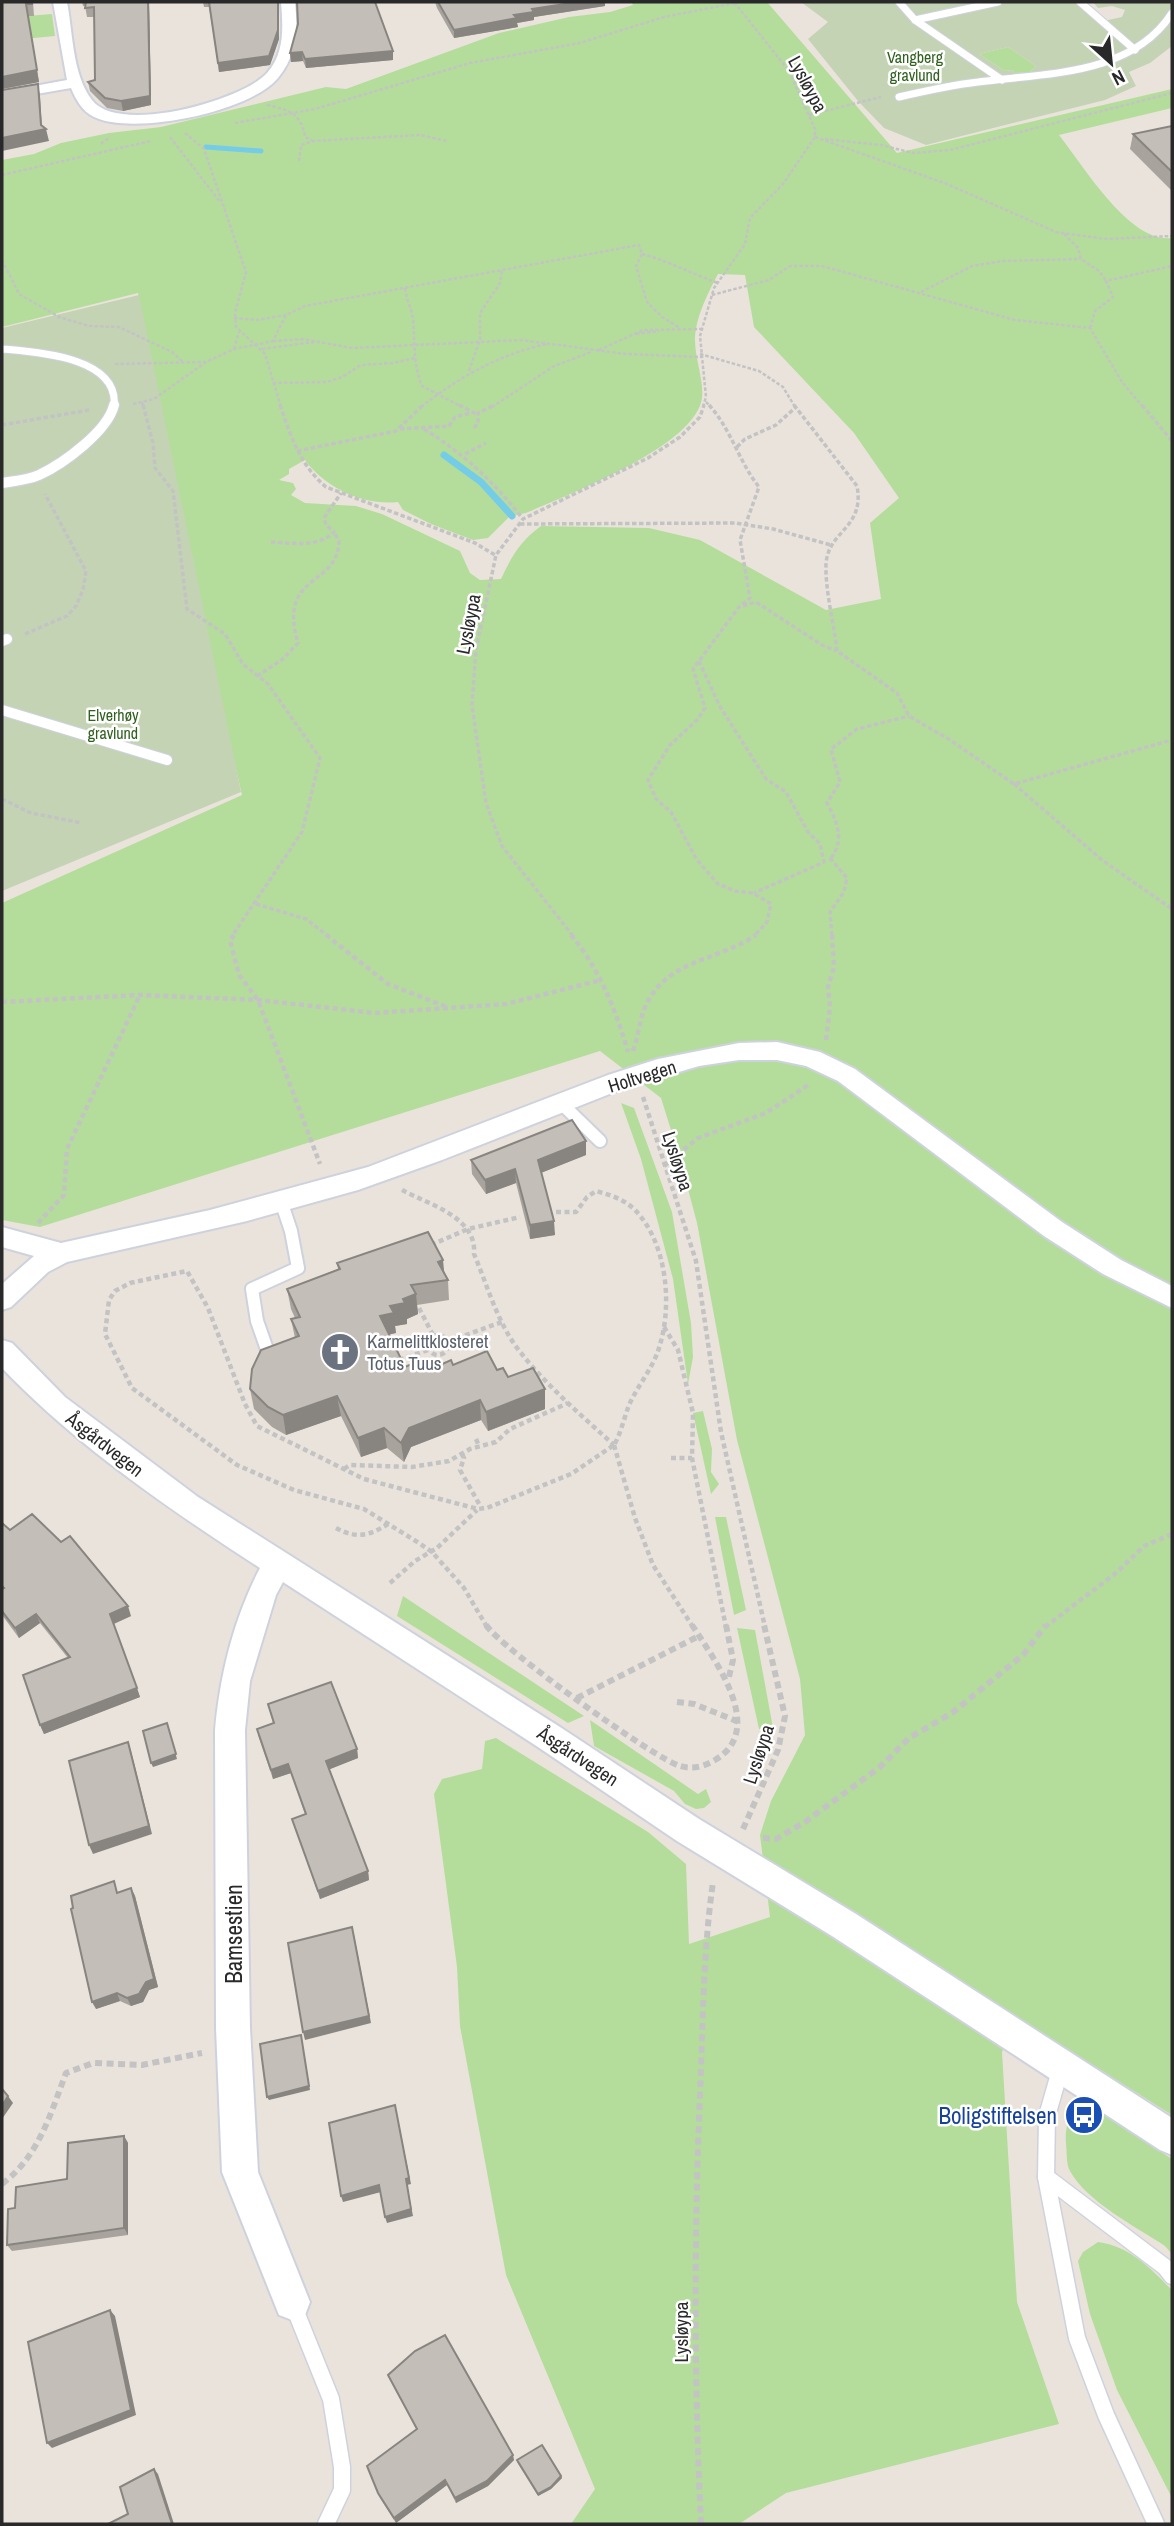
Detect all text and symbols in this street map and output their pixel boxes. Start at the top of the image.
north arrow [1076,28,1146,98]
park label: Vangberg gravlund [887,46,944,86]
street label: Lysløypa [782,51,834,117]
text: N [1108,64,1130,92]
street label: Lysløypa [449,591,487,656]
park label: Elverhøy gravlund [87,704,139,744]
street label: Holtvegen [605,1053,679,1099]
street label: Lysløypa [656,1128,700,1194]
place label: Karmelittklosteret Totus Tuus [367,1328,489,1376]
church icon: Karmelittklosteret Totus Tuus [319,1331,361,1373]
street label: Åsgårdvegen [60,1405,149,1483]
street label: Åsgårdvegen [532,1720,624,1792]
street label: Lysløypa [736,1721,780,1787]
street label: Bamsestien [218,1884,249,1984]
bus stop icon: Boligstiftelsen [1063,2094,1105,2136]
place label: Boligstiftelsen [939,2100,1057,2131]
street label: Lysløypa [668,2301,694,2362]

